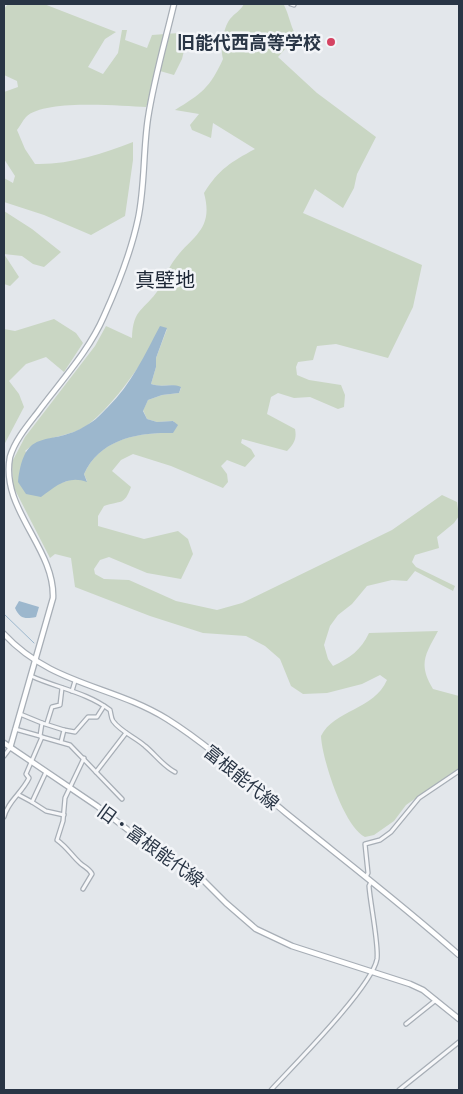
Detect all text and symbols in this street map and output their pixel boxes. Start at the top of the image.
place label: 旧能代西高等学校 [177,30,321,54]
marker: 旧能代西高等学校 [325,36,337,48]
district label: 真壁地 [135,266,195,293]
street label: 富根能代線 [199,739,285,815]
street label: 旧・富根能代線 [93,798,209,892]

